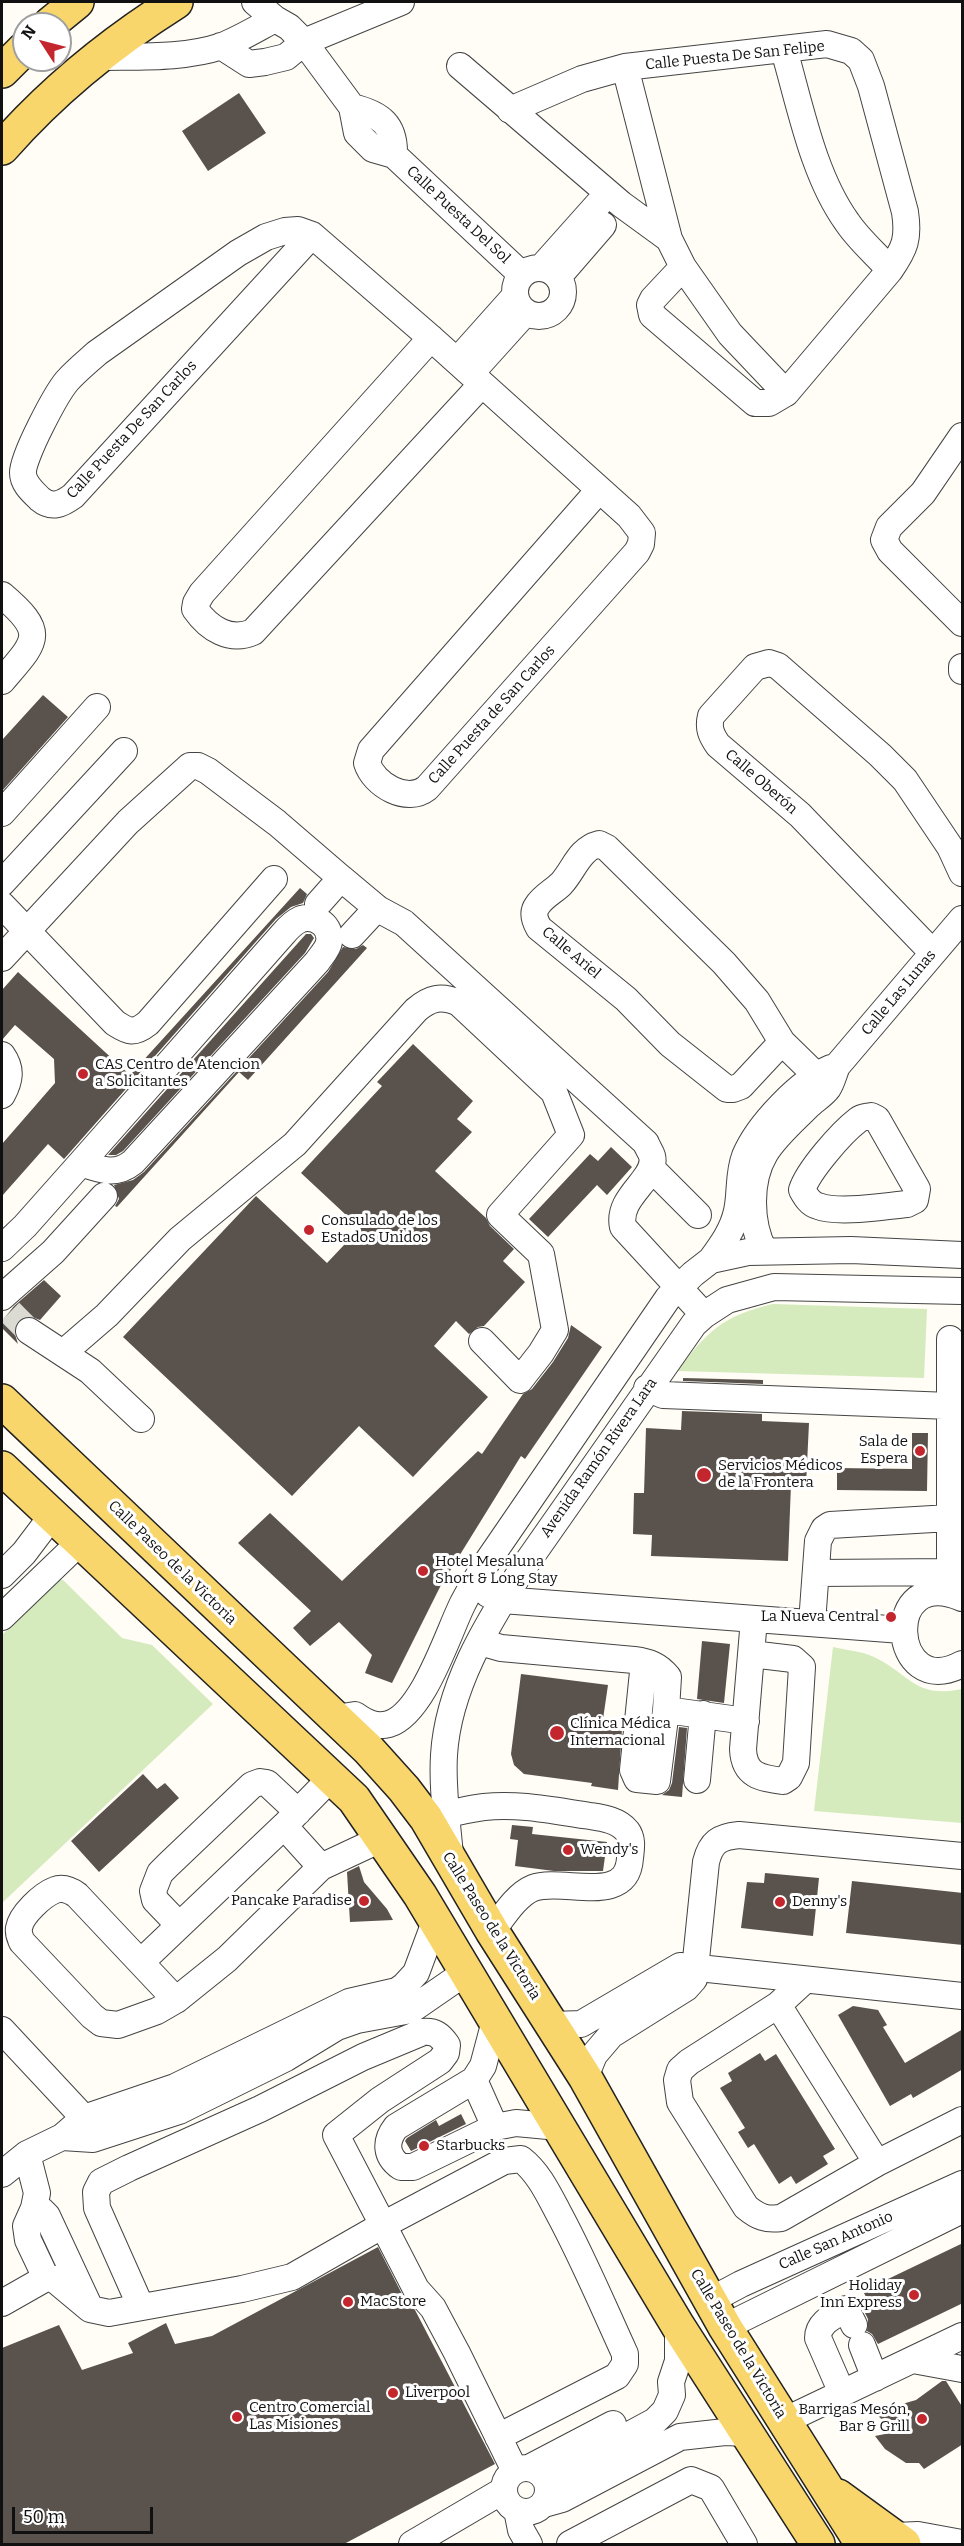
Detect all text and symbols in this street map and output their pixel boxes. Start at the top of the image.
north arrow [12,12,72,72]
text: N [17,22,40,43]
street label: Calle Puesta De San Felipe [644,38,826,74]
street label: Calle Puesta Del Sol [402,162,514,268]
street label: Calle Puesta De San Carlos [63,357,201,503]
street label: Calle Puesta de San Carlos [425,642,559,788]
street label: Calle Oberón [721,746,801,818]
street label: Calle Ariel [538,923,604,983]
street label: Calle Las Lunas [858,947,940,1039]
place label: CAS Centro de Atencion a Solicitantes [95,1056,260,1091]
marker: CAS Centro de Atencion a Solicitantes [76,1067,90,1081]
place label: Consulado de los Estados Unidos [321,1212,438,1247]
marker: Consulado de los Estados Unidos [302,1223,316,1237]
street label: Avenida Ramón Rivera Lara [537,1375,661,1541]
place label: Sala de Espera [859,1433,908,1468]
marker: Sala de Espera [913,1444,927,1458]
place label: Servicios Médicos de la Frontera [718,1457,843,1492]
marker: Servicios Médicos de la Frontera [695,1466,713,1484]
street label: Calle Paseo de la Victoria [104,1497,240,1629]
place label: Hotel Mesaluna Short & Long Stay [435,1553,558,1588]
marker: Hotel Mesaluna Short & Long Stay [416,1564,430,1578]
place label: La Nueva Central [761,1608,879,1626]
marker: La Nueva Central [884,1610,898,1624]
place label: Clínica Médica Internacional [570,1715,671,1750]
marker: Clínica Médica Internacional [548,1724,566,1742]
place label: Wendy's [580,1841,638,1859]
marker: Wendy's [561,1843,575,1857]
street label: Calle Paseo de la Victoria [438,1849,544,2003]
place label: Pancake Paradise [231,1892,352,1910]
place label: Denny's [792,1893,847,1911]
marker: Pancake Paradise [357,1894,371,1908]
marker: Denny's [773,1895,787,1909]
place label: Starbucks [436,2137,505,2155]
marker: Starbucks [417,2139,431,2153]
street label: Calle San Antonio [776,2208,896,2274]
street label: Calle Paseo de la Victoria [686,2266,790,2422]
place label: Holiday Inn Express [820,2277,902,2312]
marker: Holiday Inn Express [907,2288,921,2302]
place label: MacStore [360,2293,426,2311]
marker: MacStore [341,2295,355,2309]
place label: Liverpool [405,2384,470,2402]
marker: Liverpool [386,2386,400,2400]
place label: Centro Comercial Las Misiones [249,2399,370,2434]
place label: Barrigas Mesón, Bar & Grill [798,2401,910,2436]
marker: Centro Comercial Las Misiones [230,2410,244,2424]
marker: Barrigas Mesón, Bar & Grill [915,2412,929,2426]
scale bar [15,2495,156,2533]
text: 50 m [23,2506,65,2528]

